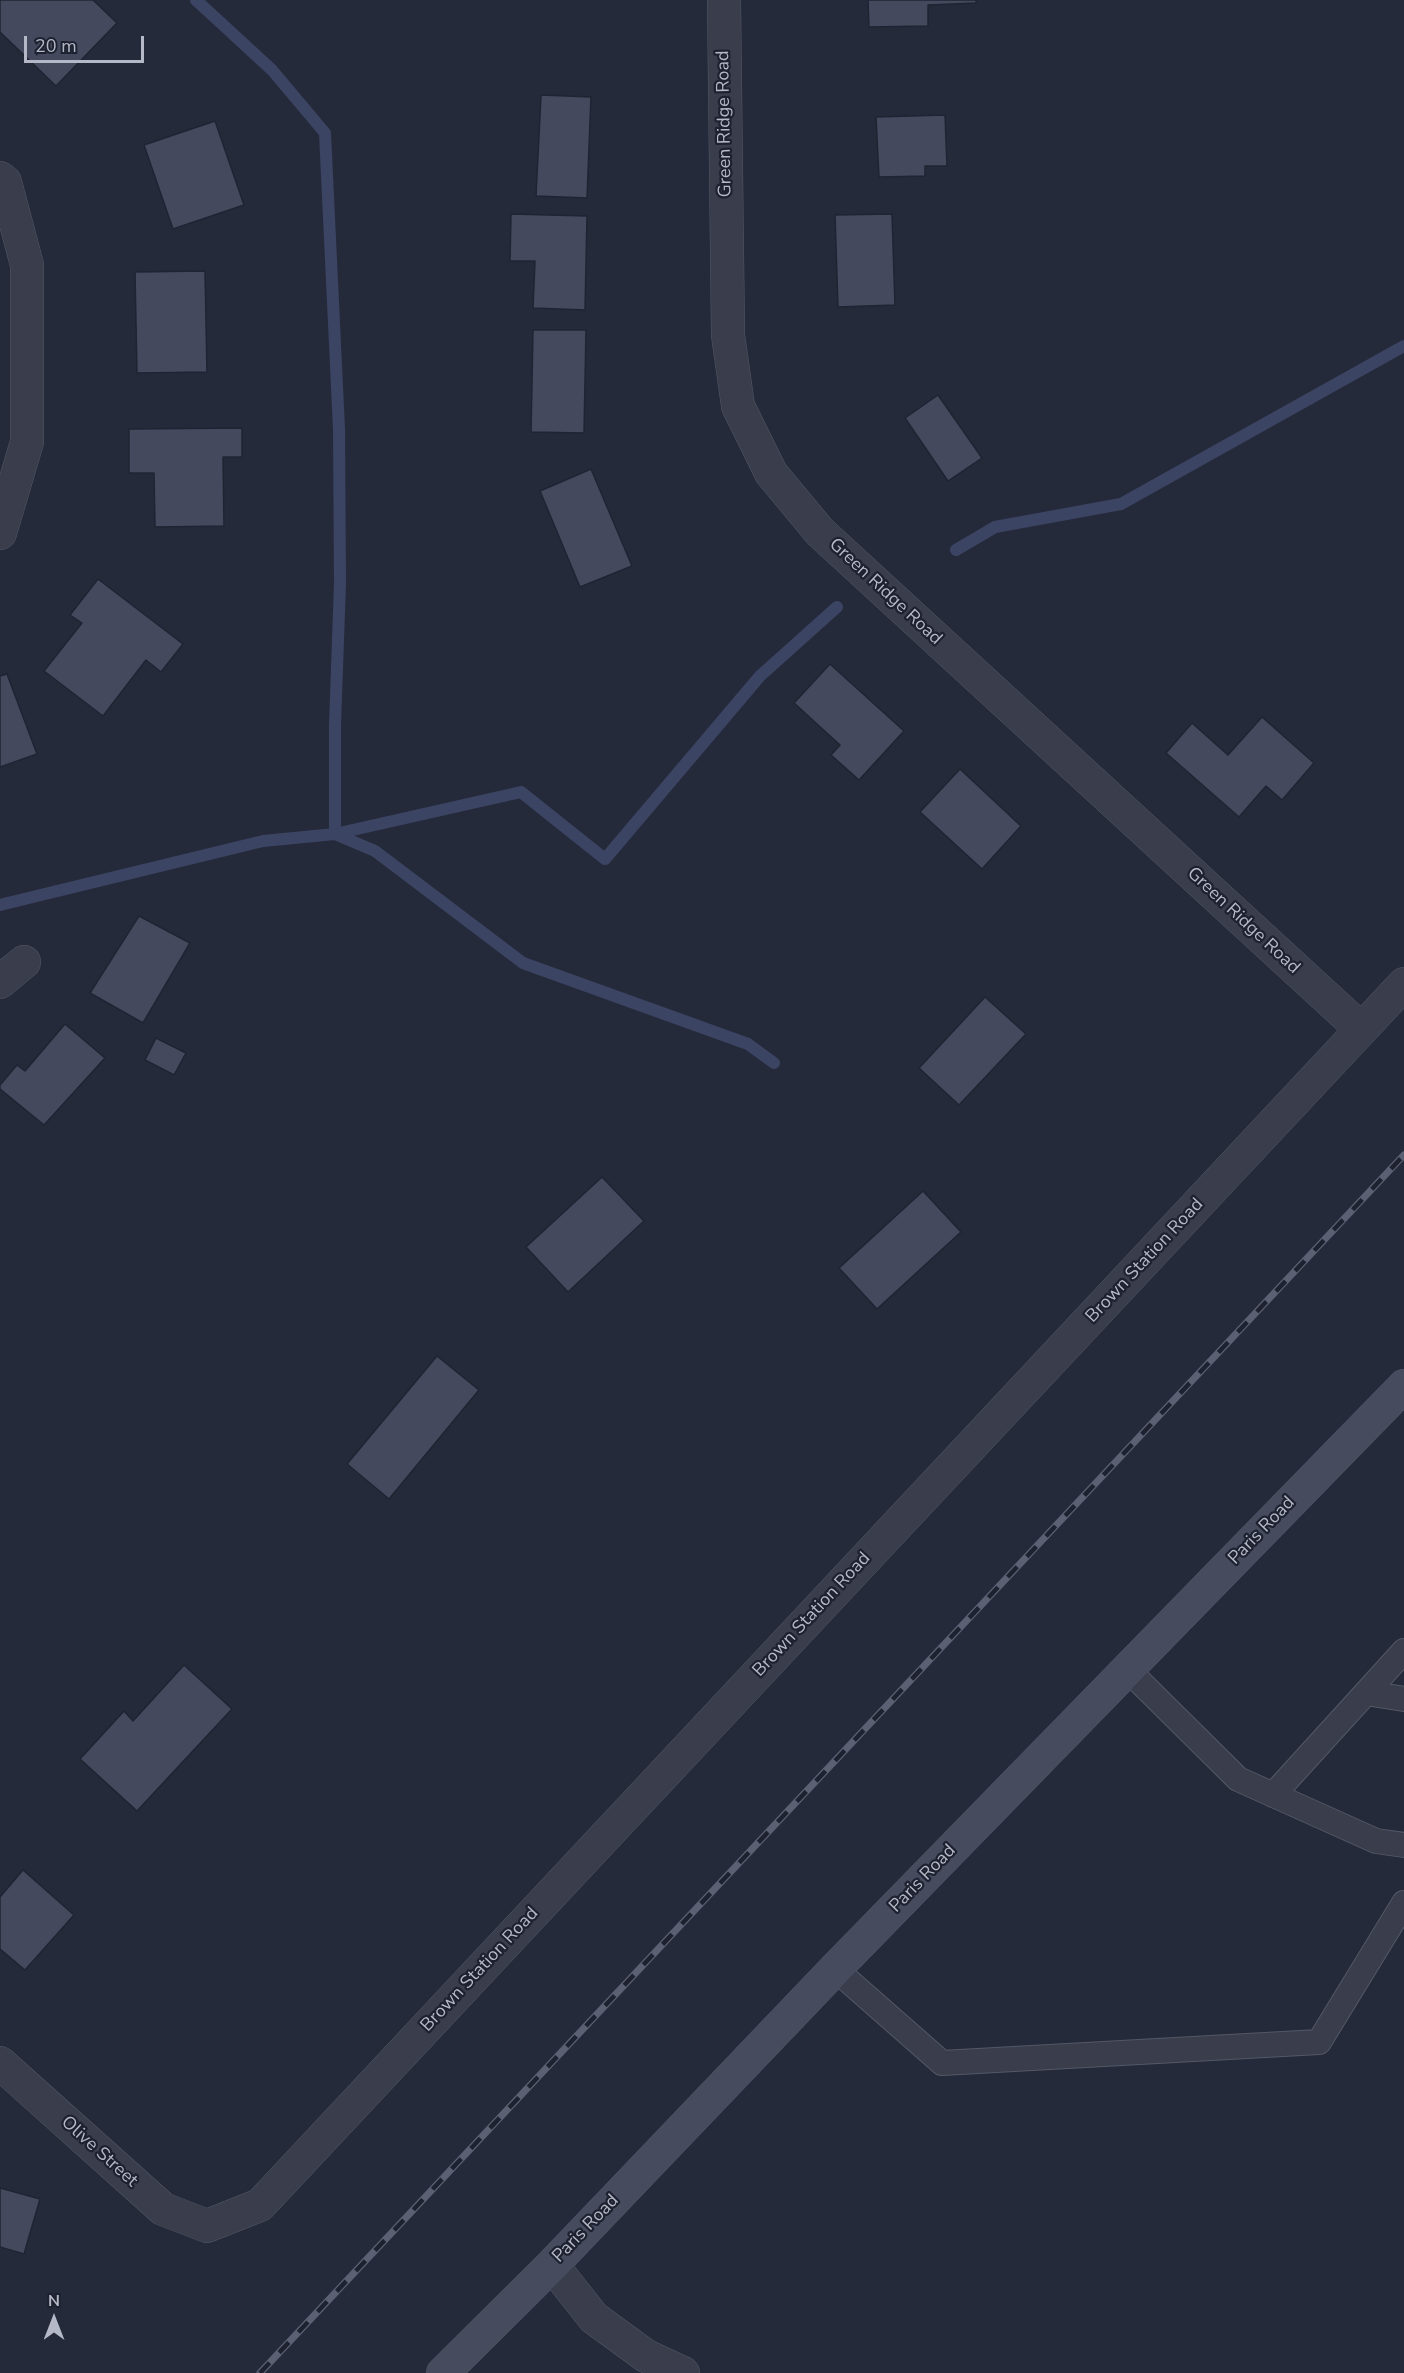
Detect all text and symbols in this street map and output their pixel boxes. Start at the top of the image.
scale bar [27,24,147,62]
text: 20 m [35,34,77,58]
street label: Green Ridge Road [713,50,737,198]
street label: Green Ridge Road [824,534,946,650]
street label: Green Ridge Road [1182,863,1304,979]
street label: Brown Station Road [1082,1194,1208,1328]
street label: Paris Road [1224,1492,1300,1570]
street label: Brown Station Road [749,1548,875,1682]
street label: Paris Road [885,1840,961,1918]
street label: Brown Station Road [417,1903,543,2037]
street label: Olive Street [56,2112,142,2192]
street label: Paris Road [548,2190,624,2268]
north arrow [24,2289,84,2349]
text: N [48,2290,60,2312]

